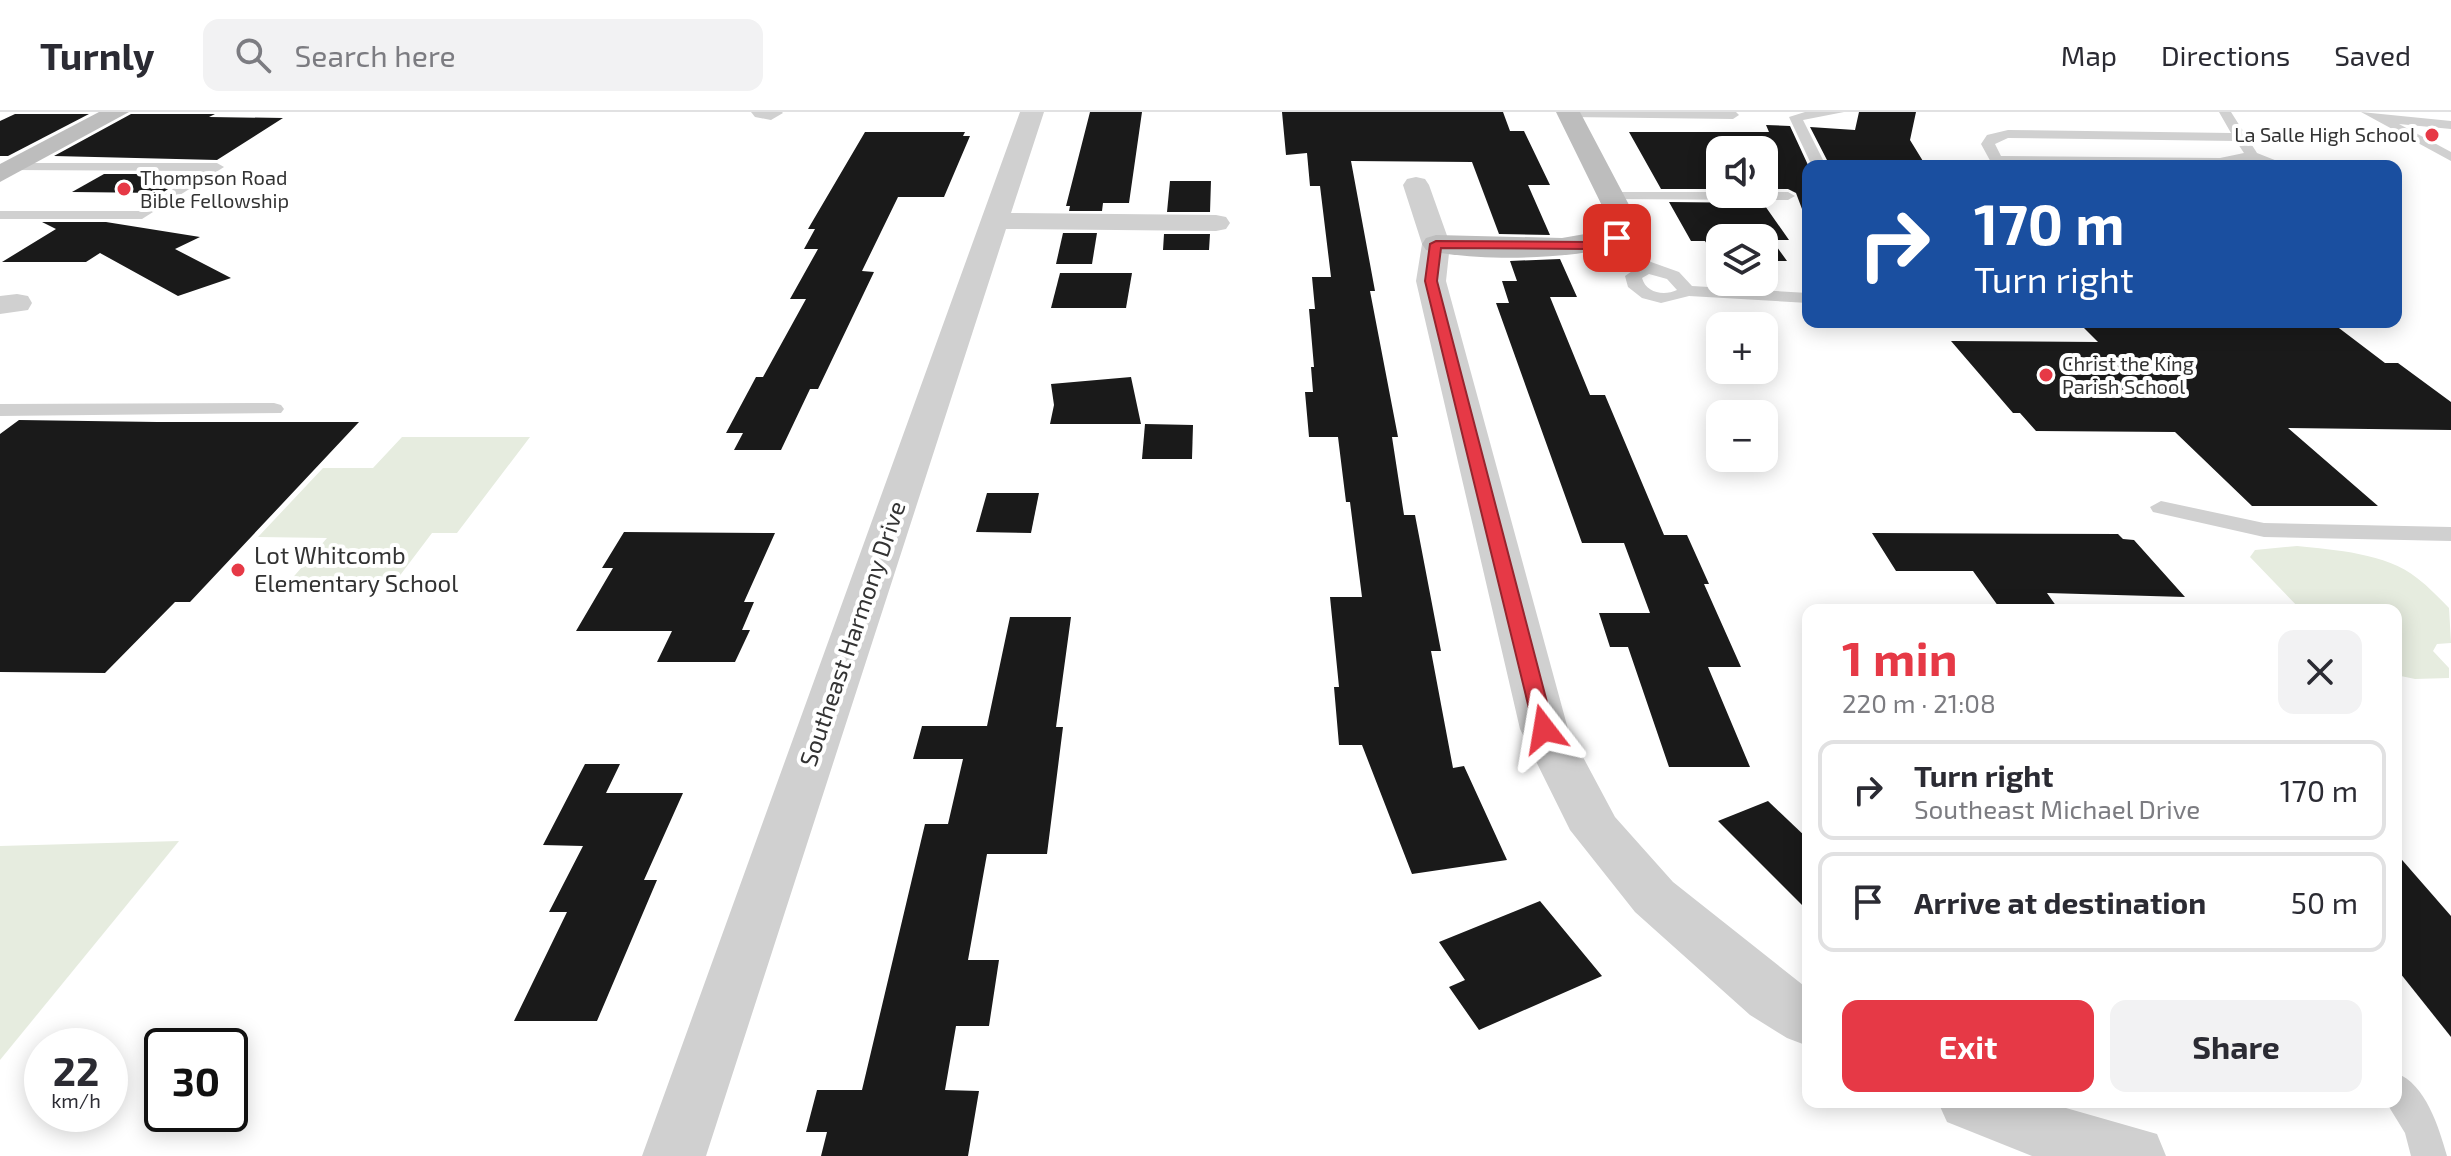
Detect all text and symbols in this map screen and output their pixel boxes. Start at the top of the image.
search box [203,19,763,91]
text: Turnly [40,32,155,78]
icon: search [231,33,275,77]
text: Search here [295,37,456,73]
text: Map [2061,38,2117,72]
text: Directions [2161,38,2290,72]
text: Saved [2334,38,2411,72]
place label: La Salle High School [2234,122,2416,146]
marker: La Salle High School [2423,126,2441,144]
map controls [1706,136,1778,472]
button: sound [1706,136,1778,208]
place label: Thompson Road Bible Fellowship [140,165,289,212]
marker: Thompson Road Bible Fellowship [115,180,133,198]
text: 170 m [1974,189,2125,256]
icon: right [1842,192,1946,296]
pin [1583,204,1651,272]
icon: arrive [1595,216,1639,260]
button: layers [1706,224,1778,296]
text: Turn right [1974,257,2134,300]
button: + [1706,312,1778,384]
place label: Christ the King Parish School [2062,351,2194,398]
marker: Christ the King Parish School [2037,366,2055,384]
button: − [1706,400,1778,472]
street label: Southeast Harmony Drive [793,497,911,770]
place label: Lot Whitcomb Elementary School [254,540,458,597]
marker: Lot Whitcomb Elementary School [229,561,247,579]
text: 1 min [1842,628,1958,686]
button: close [2278,630,2362,714]
position arrow [1502,687,1586,771]
text: 220 m · 21:08 [1842,687,1996,718]
text: Turn right [1914,757,2054,793]
icon: right [1846,768,1890,812]
text: 170 m [2280,772,2358,808]
text: Southeast Michael Drive [1914,793,2200,824]
icon: arrive [1846,880,1890,924]
text: Arrive at destination [1914,884,2206,920]
text: 50 m [2291,884,2358,920]
button: Exit [1842,1000,2094,1092]
button: Share [2110,1000,2362,1092]
speed limit sign: 30 [144,1028,248,1132]
text: 22 [53,1046,99,1094]
text: km/h [51,1088,101,1112]

